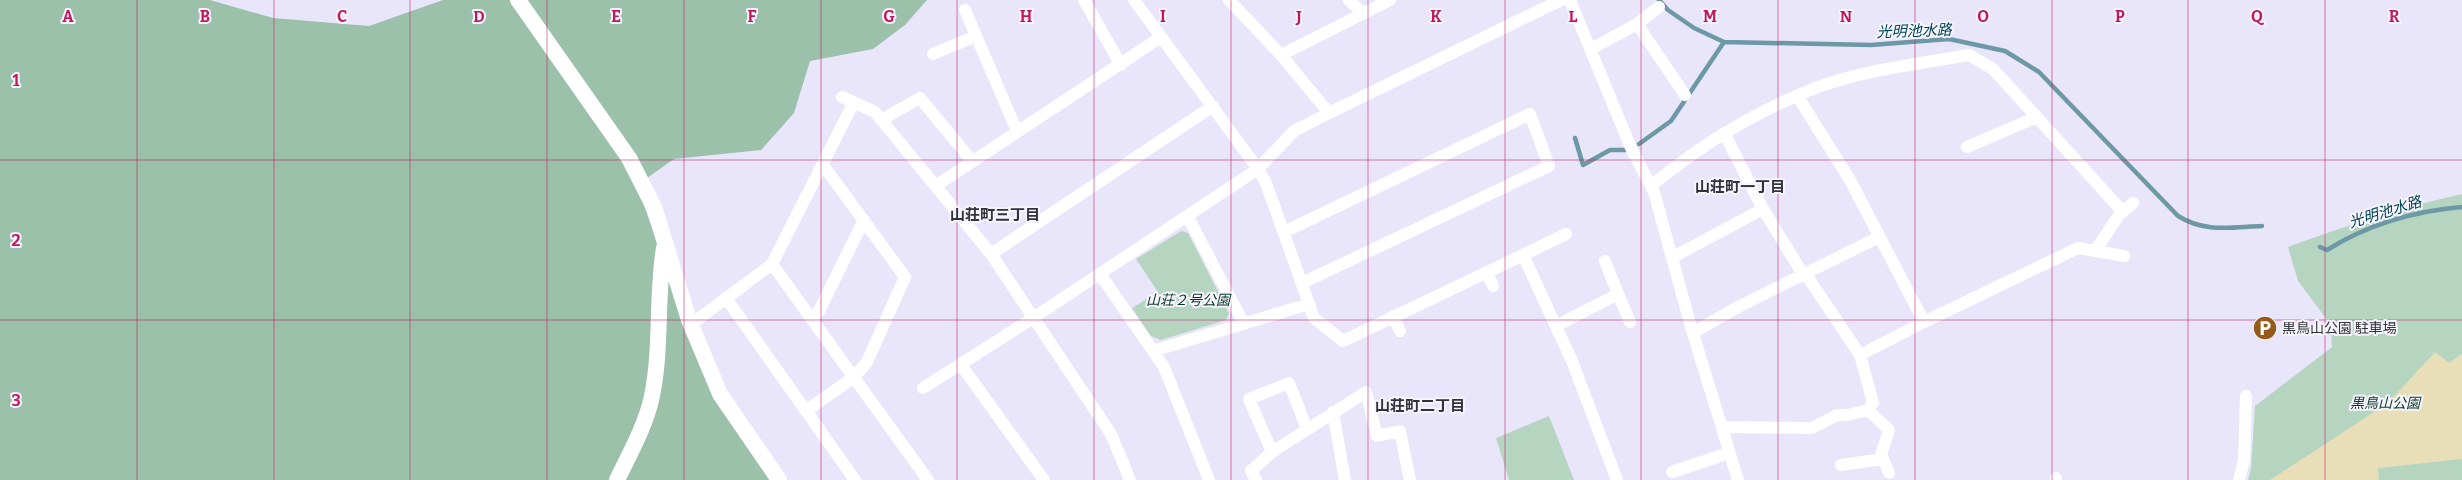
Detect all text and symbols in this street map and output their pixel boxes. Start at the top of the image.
text: A [62,7,74,26]
text: B [200,7,210,26]
text: C [337,7,347,26]
text: D [473,7,485,26]
text: E [611,7,621,26]
text: F [748,7,757,26]
text: G [883,7,895,26]
text: H [1020,7,1033,26]
text: I [1160,7,1166,26]
text: J [1295,7,1302,26]
text: K [1430,7,1442,26]
text: L [1569,7,1578,26]
text: M [1703,7,1717,26]
text: N [1840,7,1852,26]
text: O [1977,7,1989,26]
text: P [2115,7,2125,26]
text: Q [2251,7,2265,26]
text: R [2389,7,2400,26]
water label: 光明池水路 [1876,21,1954,41]
text: 1 [13,71,20,90]
district label: 山荘町一丁目 [1695,178,1785,196]
water label: 光明池水路 [2346,192,2425,232]
district label: 山荘町三丁目 [950,206,1040,224]
text: 2 [11,231,21,250]
park label: 山荘２号公園 [1146,292,1232,309]
parking icon: 黒鳥山公園 駐車場 [2252,315,2278,341]
place label: 黒鳥山公園 駐車場 [2282,320,2397,337]
text: 3 [11,391,21,410]
park label: 黒鳥山公園 [2350,395,2422,412]
district label: 山荘町二丁目 [1375,397,1465,415]

